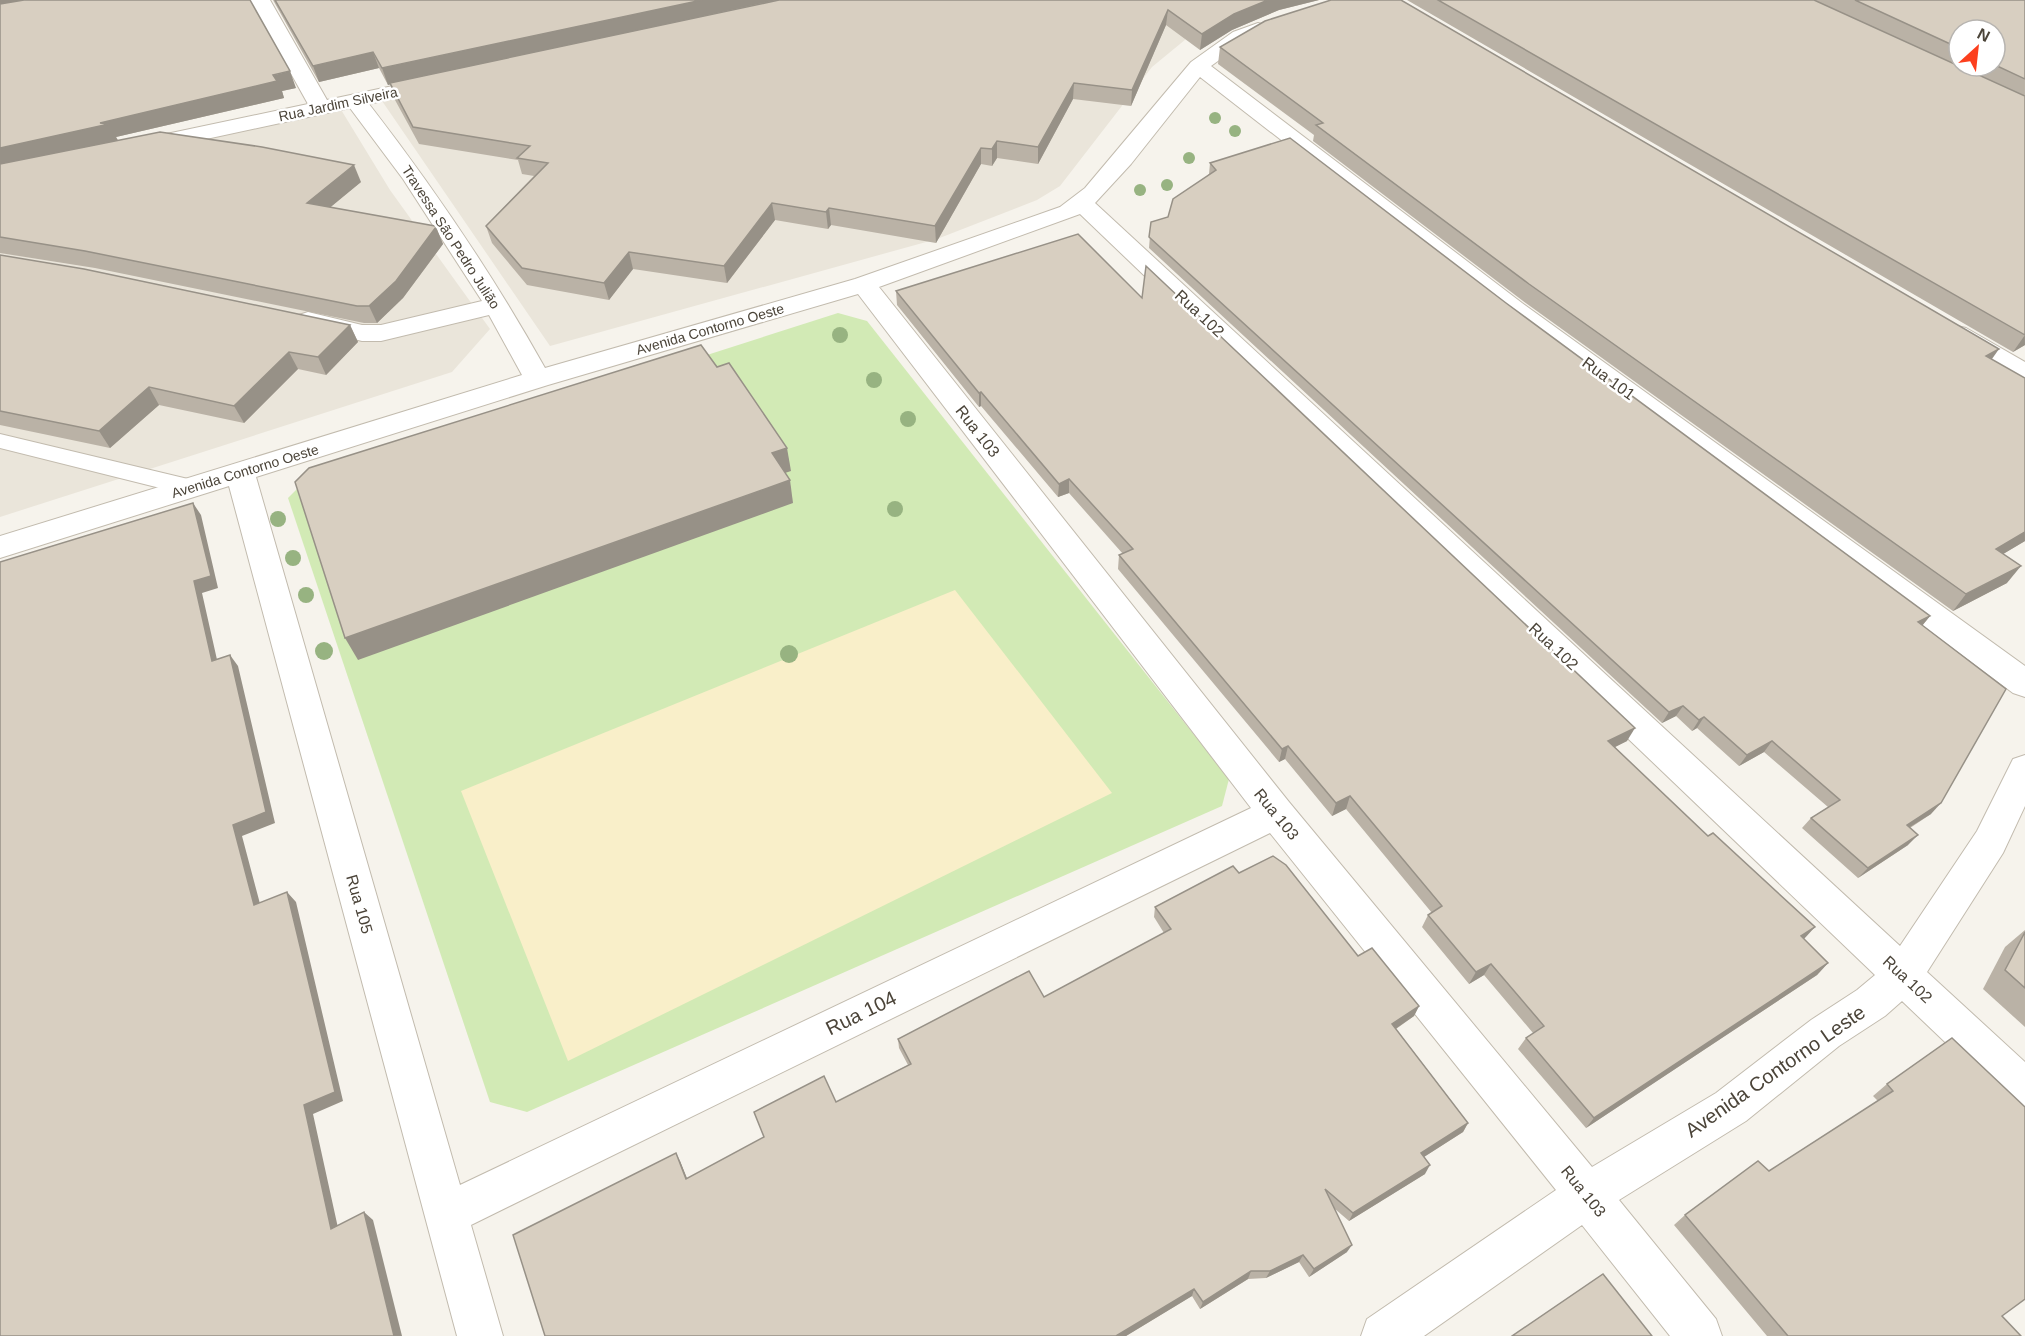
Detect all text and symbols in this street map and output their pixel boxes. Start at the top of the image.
north arrow [1947,18,2007,78]
text: N [1975,25,1993,45]
street label: Rua Jardim Silveira [277,84,399,124]
street label: Travessa São Pedro Julião [399,162,503,312]
street label: Rua 102 [1172,287,1228,340]
street label: Avenida Contorno Oeste [634,300,786,358]
street label: Rua 101 [1579,354,1638,403]
street label: Rua 103 [952,402,1003,460]
street label: Avenida Contorno Oeste [169,441,321,501]
street label: Rua 102 [1526,620,1582,673]
street label: Rua 103 [1251,785,1302,843]
street label: Rua 105 [343,873,376,936]
street label: Rua 102 [1880,953,1936,1006]
street label: Rua 104 [822,987,900,1039]
street label: Avenida Contorno Leste [1681,1001,1869,1141]
street label: Rua 103 [1558,1162,1609,1220]

